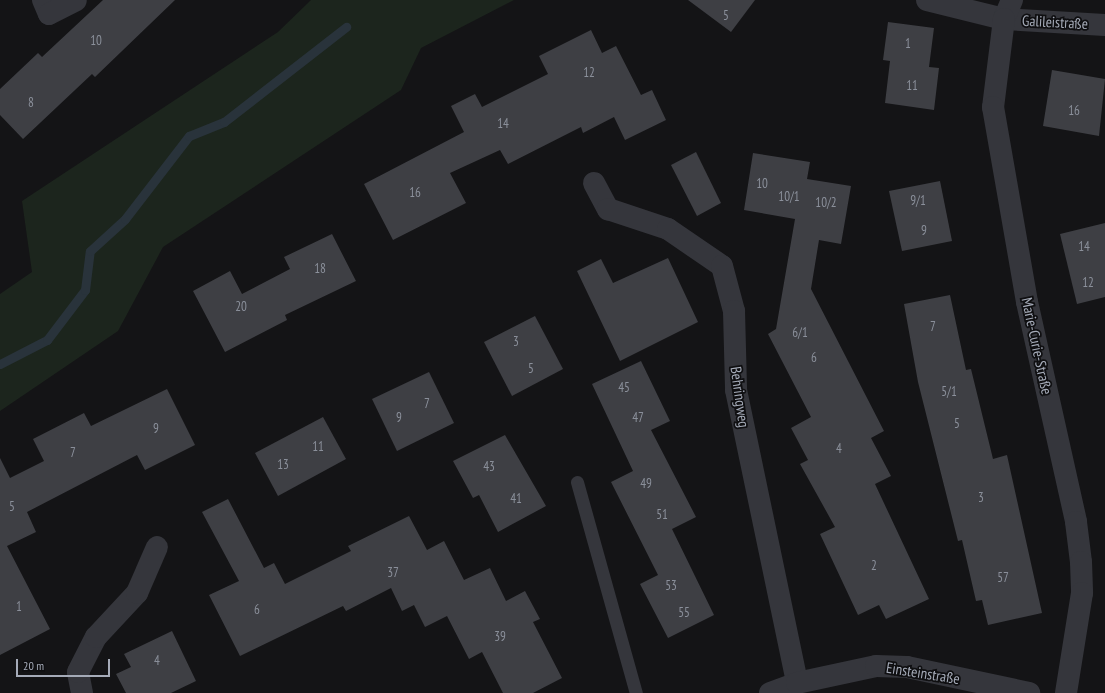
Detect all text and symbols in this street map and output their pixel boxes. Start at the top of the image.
house number: 5 [723,8,729,24]
street label: Galileistraße [1022,11,1088,33]
house number: 10 [90,33,102,49]
house number: 1 [905,36,911,52]
house number: 12 [583,65,595,81]
house number: 11 [906,78,918,94]
house number: 8 [28,95,34,111]
house number: 16 [1068,103,1080,119]
house number: 14 [497,116,509,132]
house number: 10 [756,176,768,192]
house number: 16 [409,185,421,201]
house number: 10/1 [778,189,800,205]
house number: 9/1 [910,193,926,209]
house number: 10/2 [815,195,837,211]
house number: 9 [921,223,927,239]
house number: 14 [1078,239,1090,255]
house number: 18 [314,261,326,277]
house number: 12 [1082,275,1094,291]
street label: Marie-Curie-Straße [1018,296,1056,396]
house number: 20 [235,299,247,315]
house number: 7 [930,319,936,335]
house number: 6/1 [792,325,808,341]
house number: 3 [513,334,519,350]
house number: 6 [811,350,817,366]
house number: 5 [528,361,534,377]
street label: Behringweg [727,365,753,429]
house number: 45 [618,380,630,396]
house number: 5/1 [941,384,957,400]
house number: 7 [424,396,430,412]
house number: 9 [396,410,402,426]
house number: 47 [632,410,644,426]
house number: 5 [954,416,960,432]
house number: 9 [153,421,159,437]
house number: 11 [312,439,324,455]
house number: 4 [836,441,842,457]
house number: 7 [70,445,76,461]
house number: 13 [277,457,289,473]
house number: 43 [483,459,495,475]
house number: 49 [640,476,652,492]
house number: 3 [978,490,984,506]
house number: 41 [510,491,522,507]
house number: 5 [9,499,15,515]
house number: 51 [656,507,668,523]
house number: 2 [871,558,877,574]
house number: 37 [387,565,399,581]
house number: 57 [997,570,1009,586]
house number: 53 [665,578,677,594]
house number: 1 [16,599,22,615]
house number: 6 [254,602,260,618]
house number: 55 [678,605,690,621]
house number: 39 [494,629,506,645]
scale bar [18,651,112,677]
house number: 4 [154,653,160,669]
text: 20 m [23,658,44,673]
street label: Einsteinstraße [885,658,961,688]

